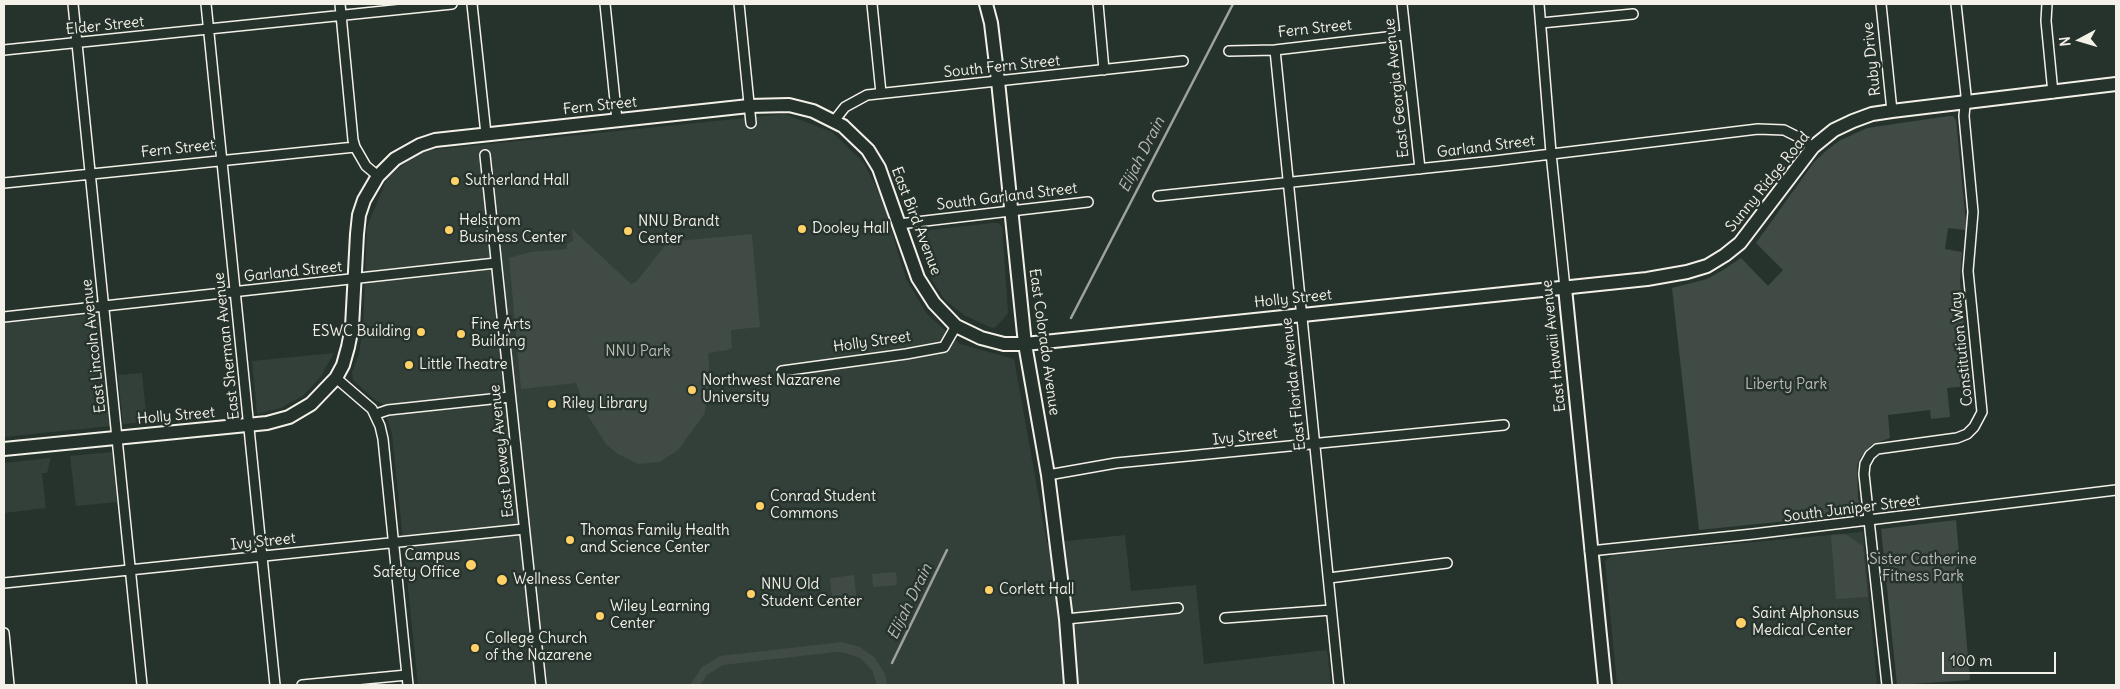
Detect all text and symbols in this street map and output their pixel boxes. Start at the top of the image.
street label: Elder Street [65,13,145,39]
north arrow [2055,15,2105,65]
street label: Fern Street [1277,16,1353,42]
street label: East Georgia Avenue [1381,17,1413,159]
street label: Ruby Drive [1859,21,1885,97]
text: N [2056,36,2075,47]
street label: South Fern Street [943,52,1061,82]
street label: Fern Street [562,93,638,119]
water label: Elijah Drain [1115,114,1169,196]
street label: Sunny Ridge Road [1722,128,1814,236]
street label: Garland Street [1436,132,1536,162]
street label: Fern Street [140,136,216,162]
street label: East Bird Avenue [887,164,945,278]
place label: Sutherland Hall [465,172,569,190]
marker: Sutherland Hall [449,175,461,187]
street label: South Garland Street [936,179,1078,215]
place label: Helstrom Business Center [459,212,567,247]
place label: NNU Brandt Center [638,213,719,248]
place label: Dooley Hall [812,220,889,238]
marker: Dooley Hall [796,223,808,235]
marker: Helstrom Business Center [443,224,455,236]
marker: NNU Brandt Center [622,225,634,237]
street label: Garland Street [243,258,343,286]
street label: East Colorado Avenue [1025,267,1063,417]
street label: East Sherman Avenue [210,271,244,421]
street label: East Lincoln Avenue [78,278,110,414]
street label: East Hawaii Avenue [1538,279,1570,413]
street label: Holly Street [1253,286,1333,312]
street label: Constitution Way [1947,291,1977,407]
place label: Fine Arts Building [471,316,531,351]
street label: East Florida Avenue [1278,317,1310,451]
place label: ESWC Building [312,323,411,341]
marker: ESWC Building [415,326,427,338]
marker: Fine Arts Building [455,328,467,340]
street label: Holly Street [832,328,912,356]
park label: NNU Park [605,343,671,361]
place label: Little Theatre [419,356,508,374]
marker: Little Theatre [403,359,415,371]
place label: Northwest Nazarene University [702,372,841,407]
park label: Liberty Park [1745,376,1827,394]
street label: East Dewey Avenue [486,384,518,518]
marker: Northwest Nazarene University [686,384,698,396]
place label: Riley Library [562,395,647,413]
marker: Riley Library [546,398,558,410]
street label: Holly Street [136,404,216,428]
street label: Ivy Street [1212,425,1278,449]
place label: Conrad Student Commons [770,488,876,523]
street label: South Juniper Street [1783,492,1921,526]
marker: Conrad Student Commons [754,500,766,512]
place label: Thomas Family Health and Science Center [580,522,730,557]
street label: Ivy Street [230,530,296,554]
marker: Thomas Family Health and Science Center [564,534,576,546]
place label: Campus Safety Office [373,547,460,582]
park label: Sister Catherine Fitness Park [1869,551,1977,586]
marker: Campus Safety Office [464,558,478,572]
water label: Elijah Drain [883,561,937,643]
place label: Wellness Center [513,571,620,589]
marker: Wellness Center [495,573,509,587]
place label: NNU Old Student Center [761,576,862,611]
place label: Corlett Hall [999,581,1074,599]
marker: Corlett Hall [983,584,995,596]
marker: NNU Old Student Center [745,588,757,600]
place label: Wiley Learning Center [610,598,710,633]
place label: Saint Alphonsus Medical Center [1752,605,1859,640]
marker: Wiley Learning Center [594,610,606,622]
marker: Saint Alphonsus Medical Center [1734,616,1748,630]
place label: College Church of the Nazarene [485,630,592,665]
marker: College Church of the Nazarene [469,642,481,654]
scale bar [1945,642,2059,674]
text: 100 m [1950,651,1992,670]

